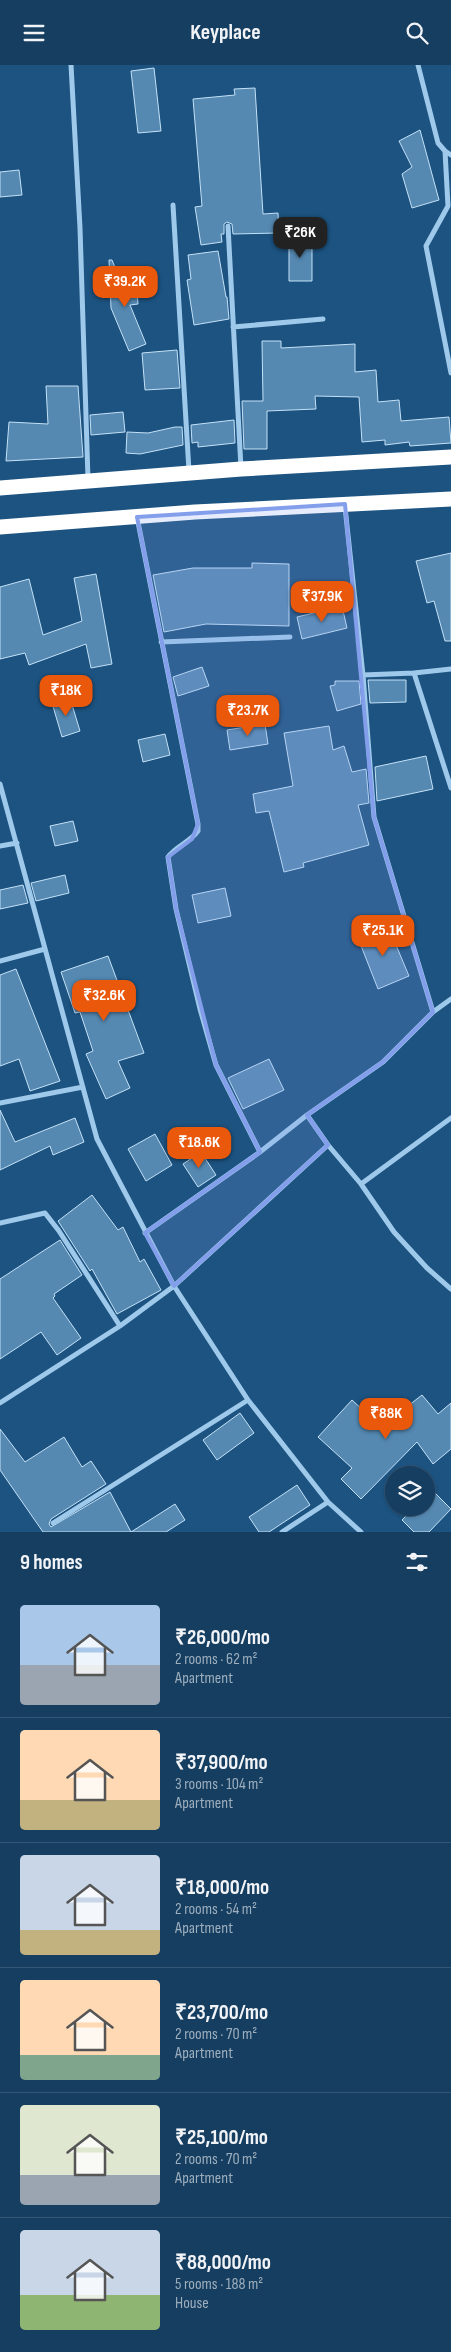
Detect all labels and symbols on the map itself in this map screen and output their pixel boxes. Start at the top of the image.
pin: ₹26K [270,217,330,259]
pin: ₹39.2K [84,265,166,308]
pin: ₹37.9K [281,581,363,623]
pin: ₹18K [36,675,96,717]
pin: ₹23.7K [207,695,289,737]
pin: ₹25.1K [342,915,424,957]
pin: ₹32.6K [63,979,145,1022]
pin: ₹18.6K [158,1127,240,1169]
pin: ₹88K [356,1397,416,1440]

